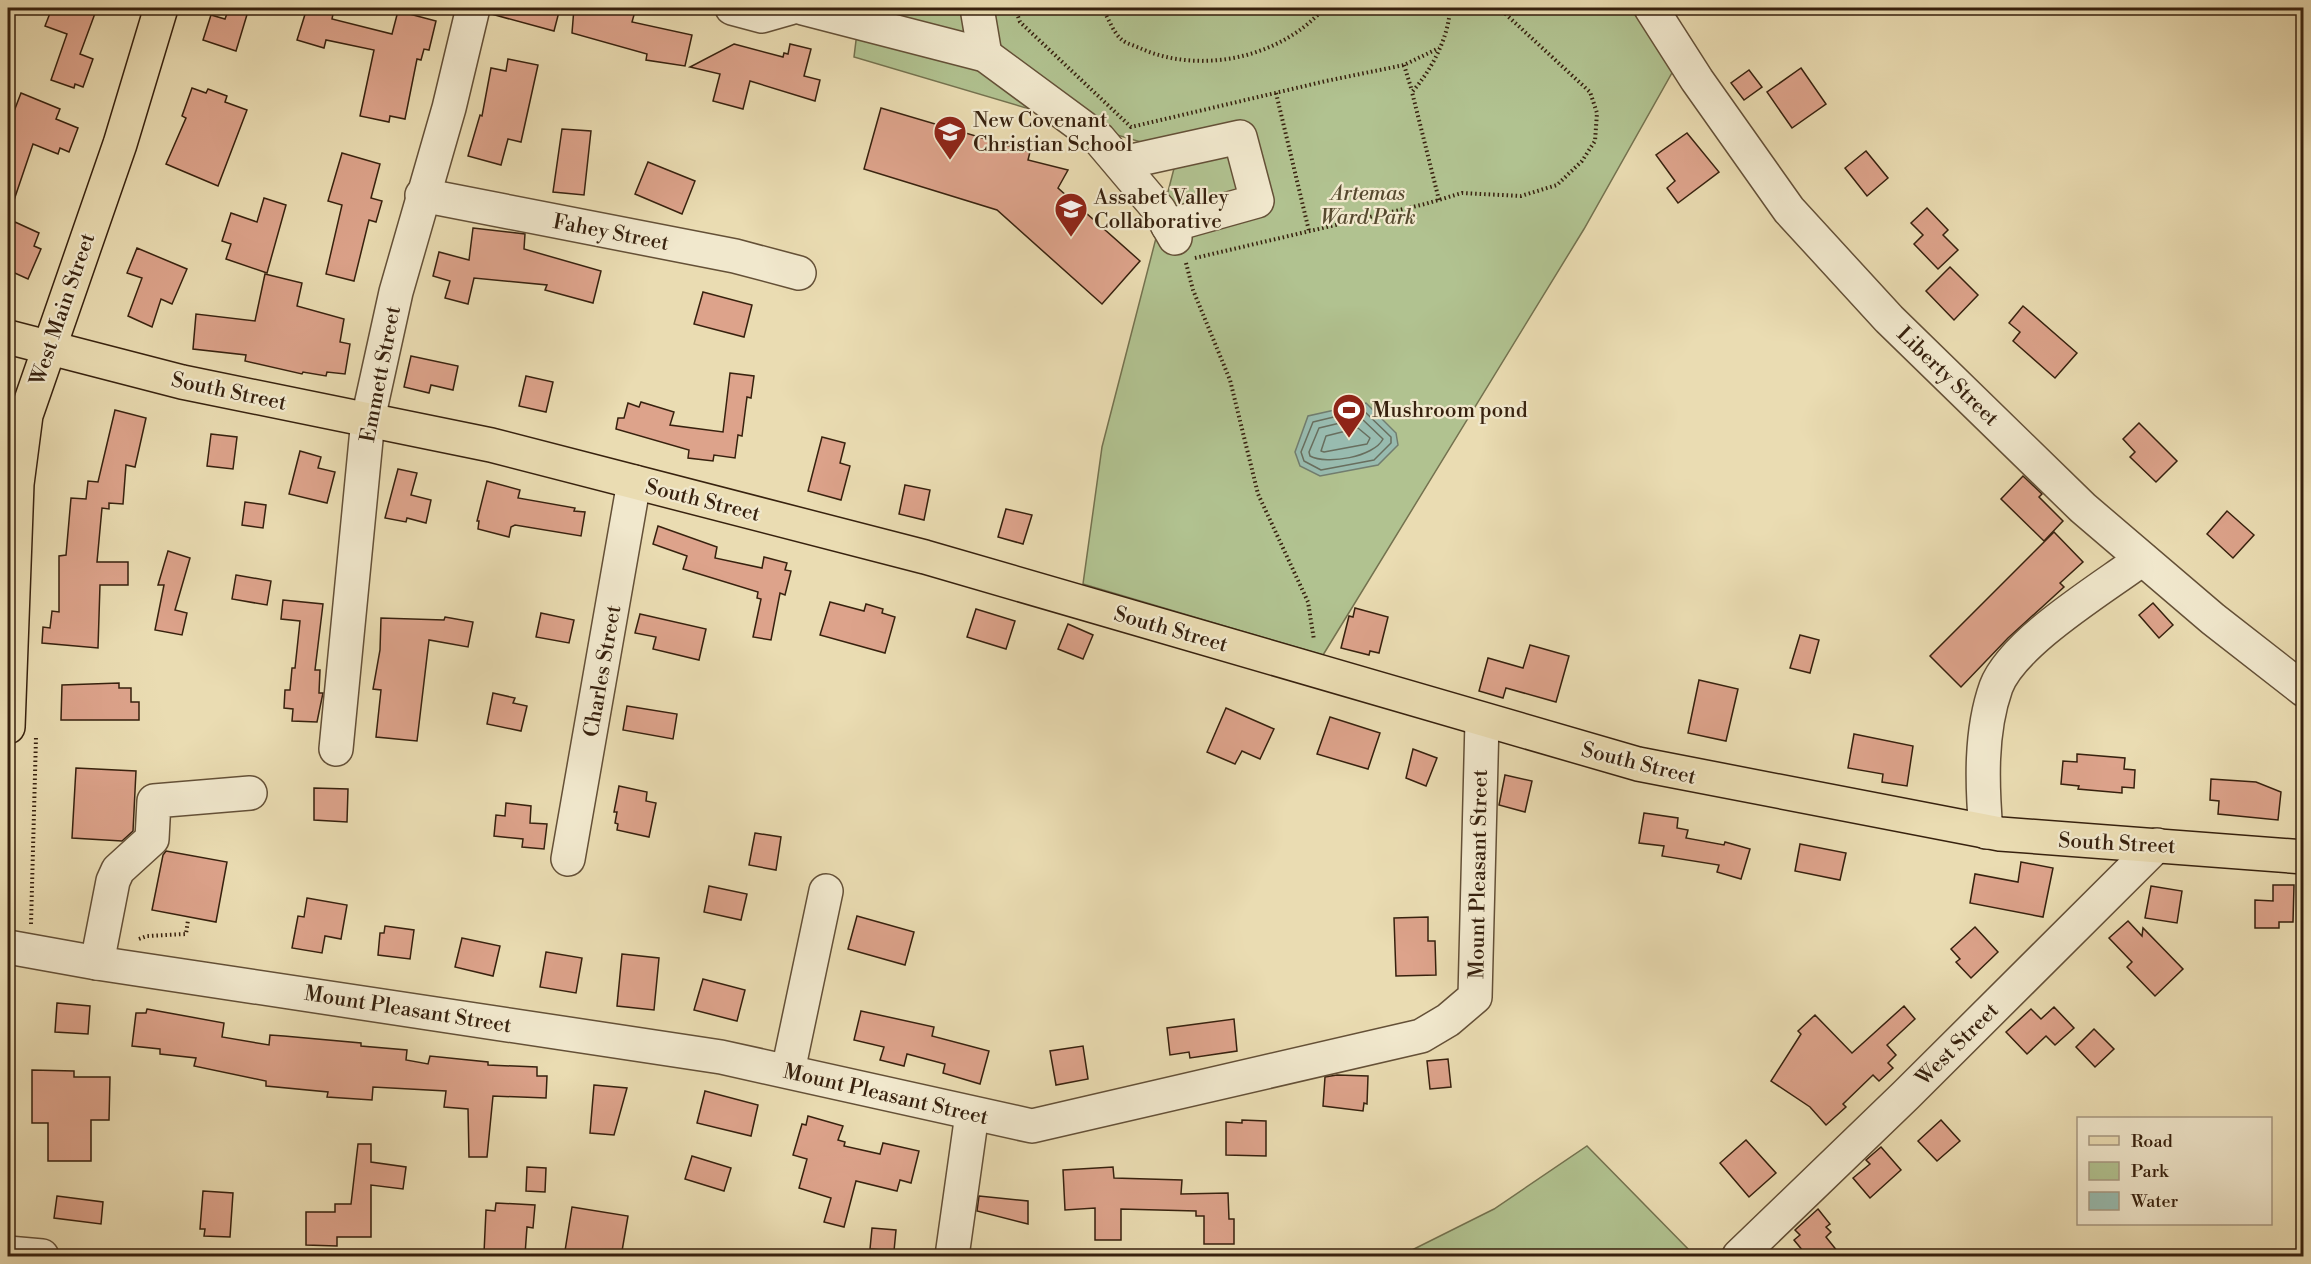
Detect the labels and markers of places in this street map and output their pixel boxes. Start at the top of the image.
place label: New Covenant Christian School [973,108,1132,158]
school or university icon: New Covenant Christian School [932,114,968,161]
place label: Assabet Valley Collaborative [1093,185,1230,235]
school or university icon: Assabet Valley Collaborative [1053,191,1089,238]
sports icon: Mushroom pond [1331,392,1367,439]
place label: Mushroom pond [1372,398,1528,424]

